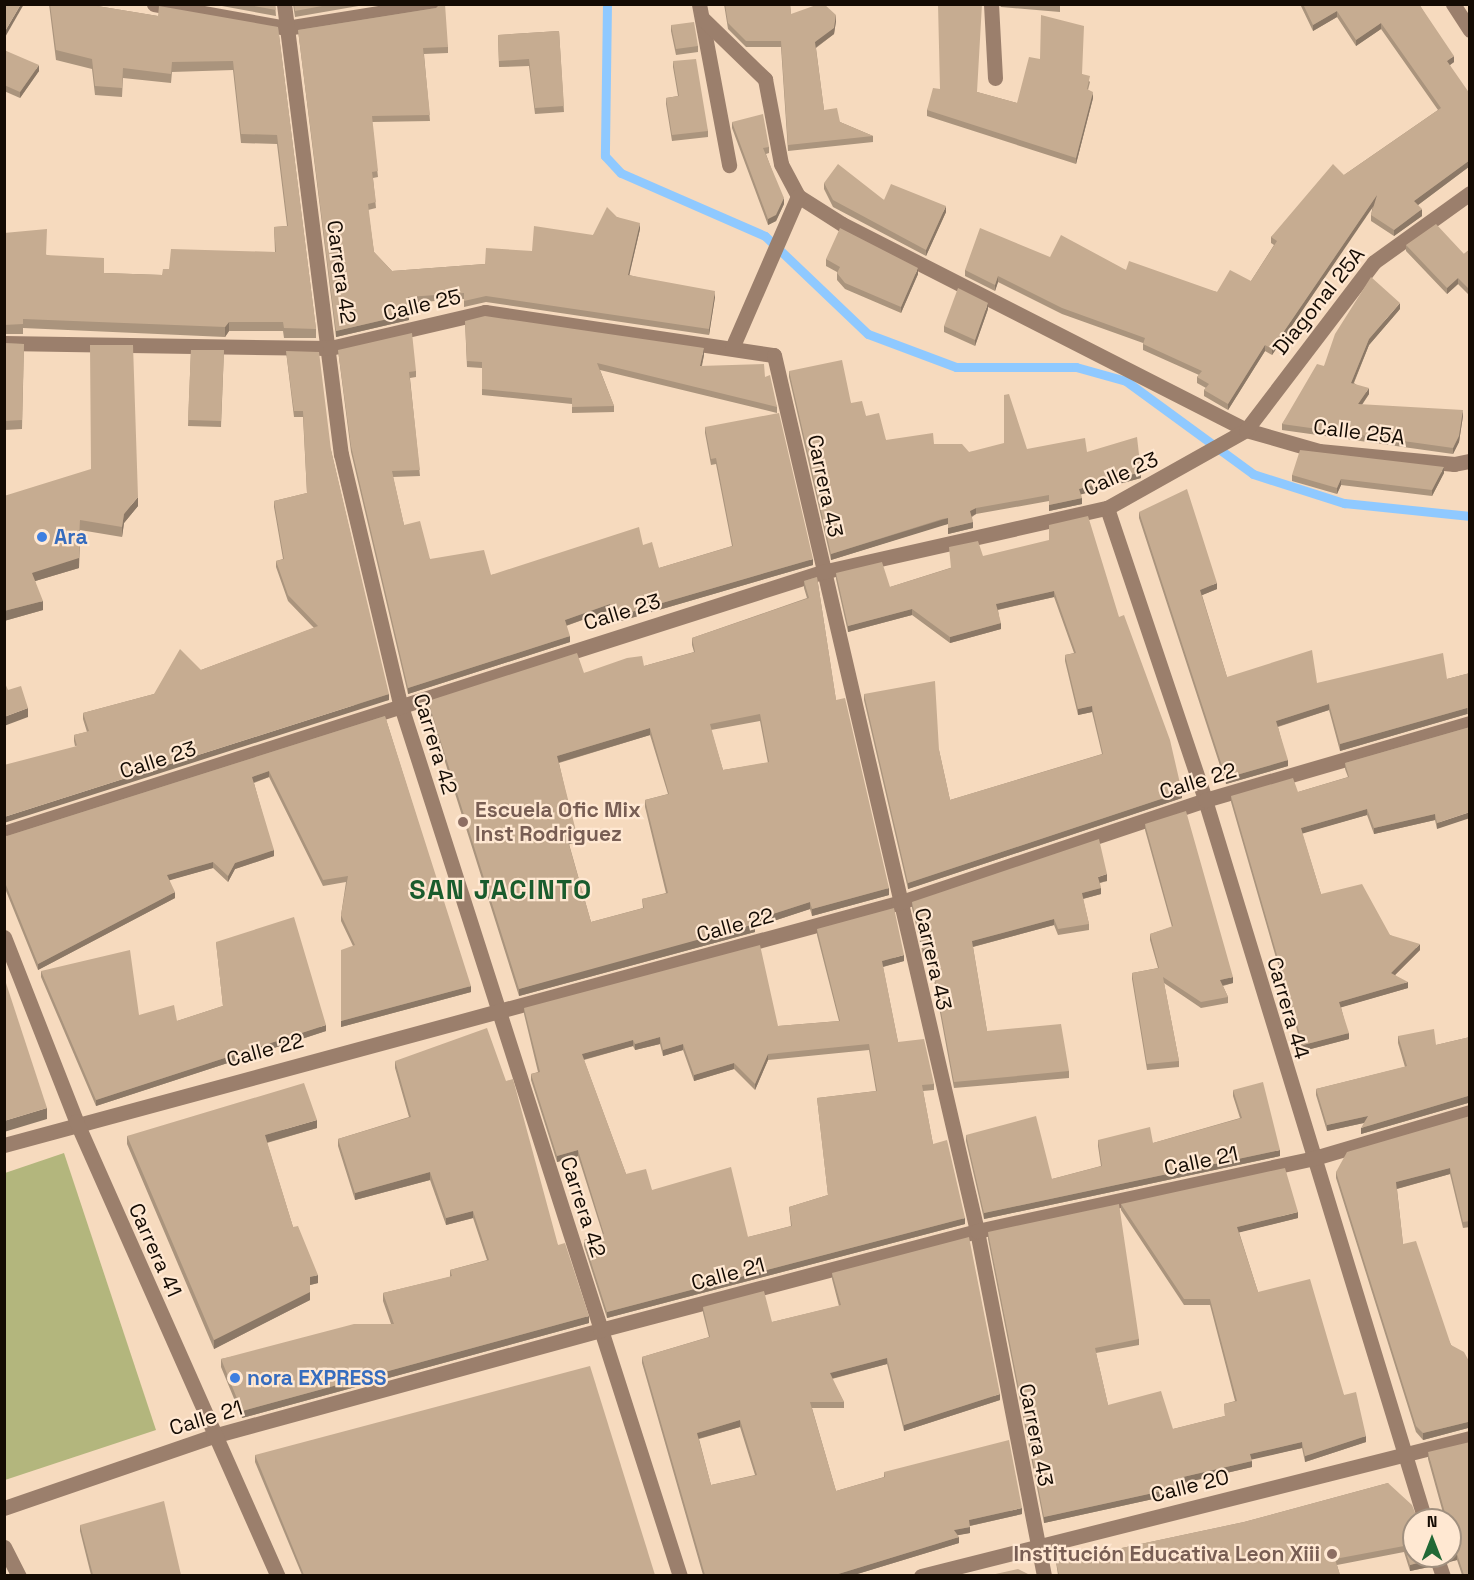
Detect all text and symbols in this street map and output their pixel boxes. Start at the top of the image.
street label: Carrera 42 [321,219,361,325]
street label: Diagonal 25A [1268,242,1370,360]
street label: Calle 25 [381,284,463,326]
street label: Calle 25A [1312,414,1406,450]
street label: Carrera 43 [802,432,848,540]
street label: Calle 23 [1080,446,1162,502]
place label: Ara [54,524,88,550]
marker: Ara [35,530,49,544]
street label: Calle 23 [581,588,663,636]
street label: Carrera 42 [408,690,462,798]
street label: Calle 23 [117,736,199,784]
street label: Calle 22 [1157,757,1239,805]
place label: Escuela Ofic Mix Inst Rodriguez [475,797,641,847]
marker: Escuela Ofic Mix Inst Rodriguez [456,815,470,829]
district label: SAN JACINTO [409,874,593,906]
street label: Calle 22 [694,903,776,947]
street label: Carrera 43 [909,905,957,1013]
street label: Carrera 44 [1261,954,1315,1062]
street label: Calle 22 [224,1028,306,1072]
street label: Calle 21 [1162,1141,1240,1181]
street label: Carrera 42 [555,1154,611,1260]
street label: Carrera 41 [123,1199,187,1301]
street label: Calle 21 [688,1252,768,1296]
place label: nora EXPRESS [247,1365,387,1391]
marker: nora EXPRESS [228,1371,242,1385]
street label: Carrera 43 [1014,1381,1058,1489]
street label: Calle 21 [166,1395,246,1441]
street label: Calle 20 [1148,1464,1232,1508]
north arrow [1402,1508,1462,1568]
text: N [1427,1511,1437,1532]
place label: Institución Educativa Leon Xiii [1014,1541,1320,1567]
marker: Institución Educativa Leon Xiii [1325,1547,1339,1561]

